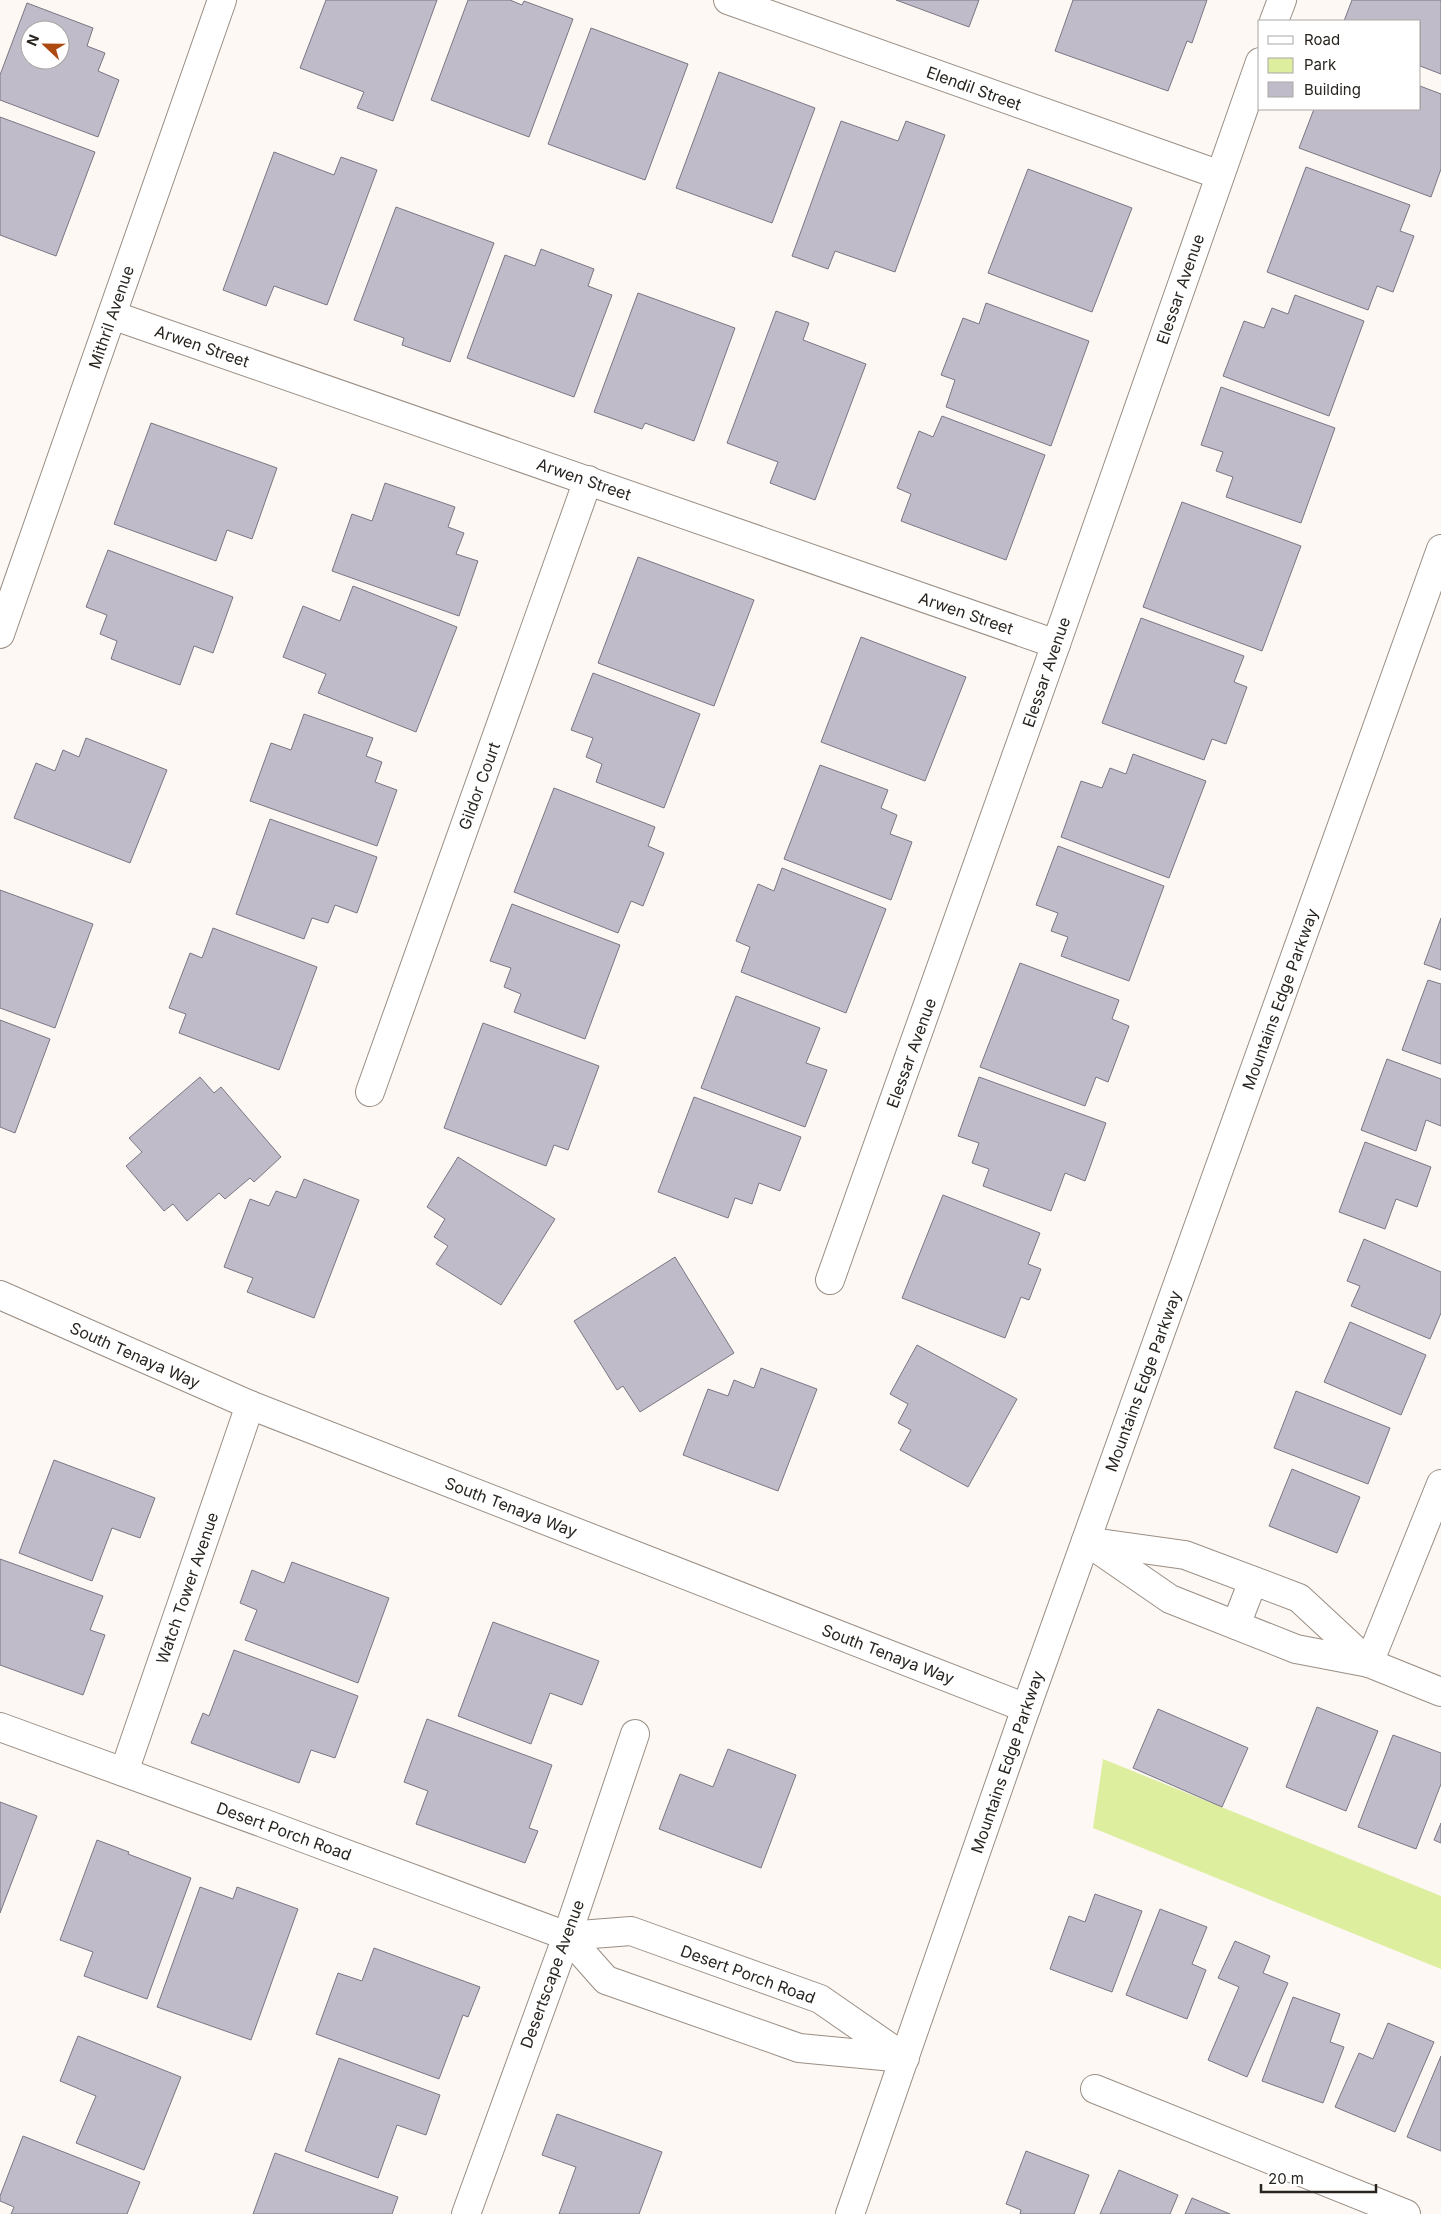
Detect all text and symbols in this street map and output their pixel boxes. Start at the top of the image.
north arrow [20,20,70,70]
legend [1258,20,1421,110]
text: Road [1304,30,1340,49]
text: N [23,32,42,48]
text: Park [1304,55,1337,74]
street label: Elendil Street [924,62,1024,114]
text: Building [1304,80,1361,99]
street label: Elessar Avenue [1152,231,1208,347]
street label: Mithril Avenue [84,263,138,371]
street label: Arwen Street [152,321,252,371]
street label: Arwen Street [534,454,634,504]
street label: Arwen Street [916,588,1016,638]
street label: Elessar Avenue [1018,614,1074,730]
street label: Gildor Court [454,739,504,833]
street label: Mountains Edge Parkway [1238,906,1322,1092]
street label: Elessar Avenue [882,995,940,1111]
street label: Mountains Edge Parkway [1101,1288,1185,1474]
street label: South Tenaya Way [67,1317,203,1393]
street label: South Tenaya Way [442,1473,580,1541]
street label: Watch Tower Avenue [152,1509,222,1667]
street label: South Tenaya Way [819,1620,957,1688]
street label: Mountains Edge Parkway [966,1668,1048,1856]
street label: Desert Porch Road [214,1797,354,1865]
street label: Desertscape Avenue [516,1897,588,2051]
street label: Desert Porch Road [678,1940,818,2008]
scale bar [1261,2162,1376,2194]
text: 20 m [1268,2169,1304,2188]

